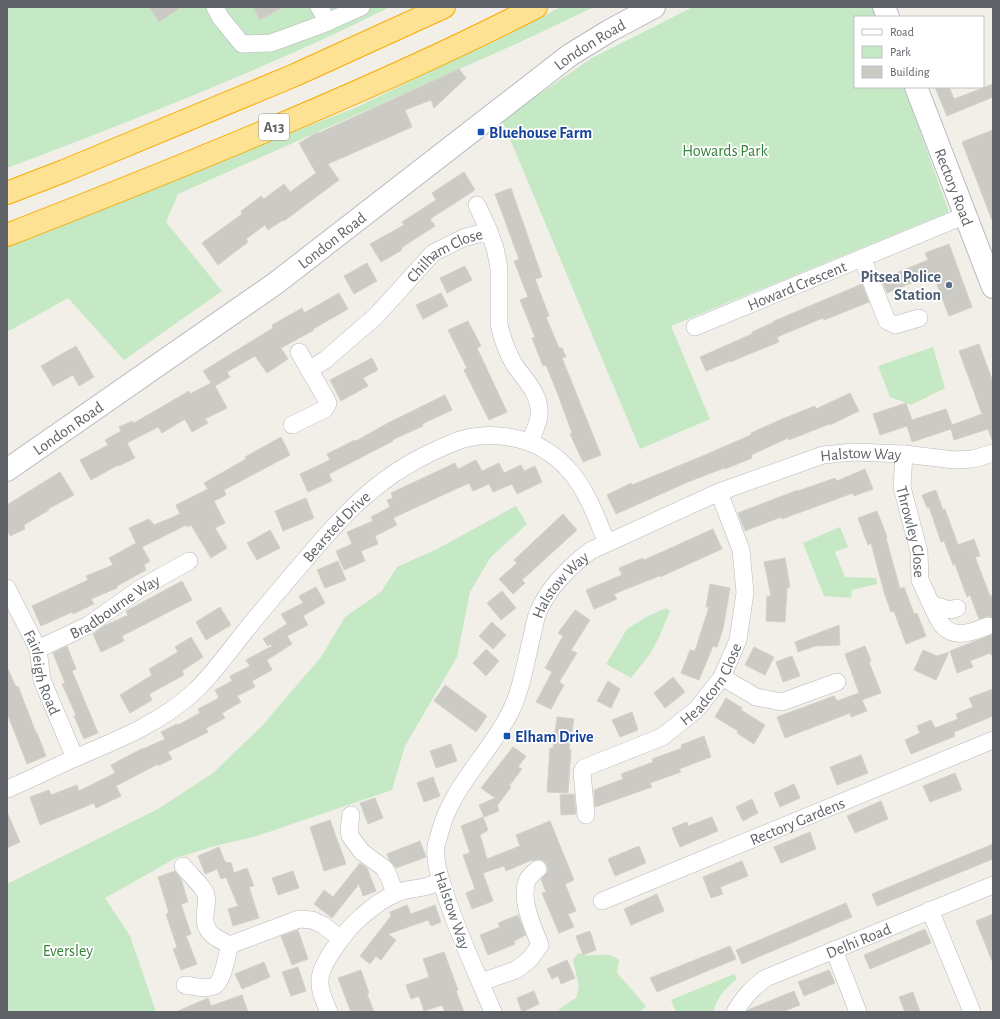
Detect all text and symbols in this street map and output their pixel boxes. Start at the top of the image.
legend [854,16,984,88]
street label: London Road [551,17,628,73]
text: Road [890,26,914,38]
text: Park [890,46,911,58]
text: Building [890,66,930,78]
road number: A13 [259,114,289,140]
place label: Bluehouse Farm [489,125,592,141]
marker: Bluehouse Farm [476,127,486,137]
park label: Howards Park [682,143,769,159]
street label: Rectory Road [931,146,976,228]
street label: London Road [295,209,369,272]
street label: Chilham Close [404,226,484,285]
street label: Howard Crescent [745,258,849,313]
place label: Pitsea Police Station [860,269,941,303]
marker: Pitsea Police Station [944,280,954,290]
street label: London Road [30,399,106,458]
street label: Halstow Way [820,445,902,464]
street label: Throwley Close [893,484,927,578]
street label: Bearsted Drive [300,488,374,565]
street label: Halstow Way [529,549,592,621]
street label: Bradbourne Way [68,572,163,642]
street label: Fairleigh Road [21,627,63,717]
street label: Headcorn Close [677,641,745,729]
place label: Elham Drive [515,729,594,745]
marker: Elham Drive [502,731,512,741]
street label: Rectory Gardens [748,795,847,848]
street label: Halstow Way [430,869,473,952]
street label: Delhi Road [824,921,893,962]
park label: Eversley [43,943,93,960]

